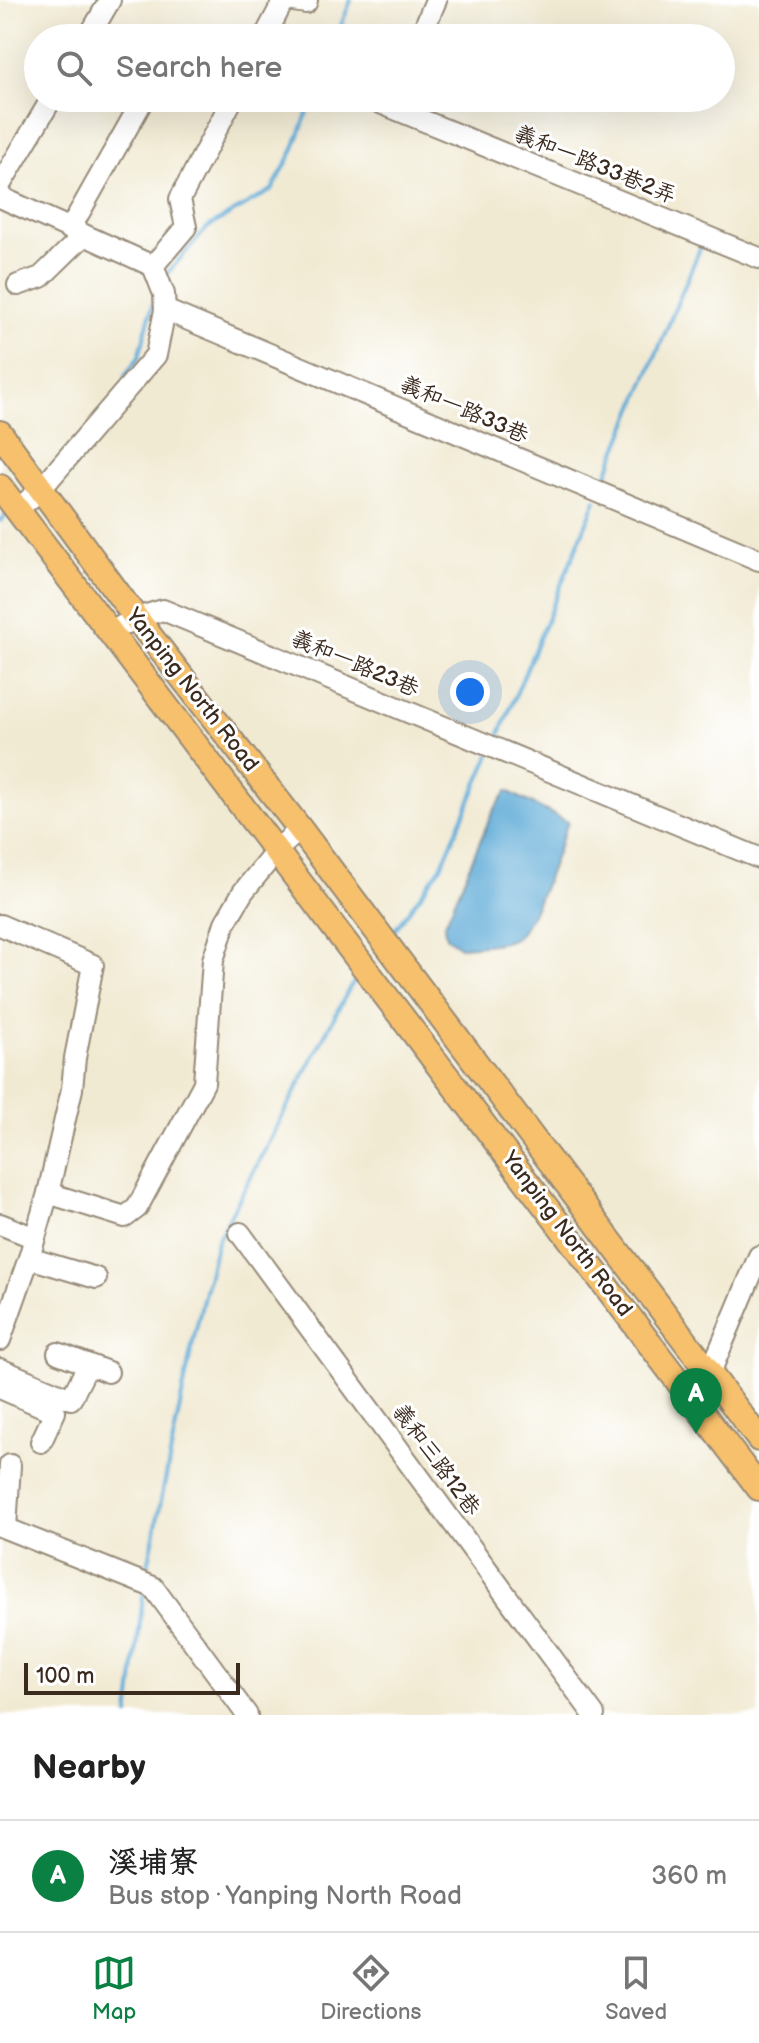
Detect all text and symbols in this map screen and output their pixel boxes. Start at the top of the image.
search box [24,24,735,112]
icon: search [52,46,96,90]
text: Search here [116,50,282,86]
street label: 義和一路33巷2弄 [510,120,680,210]
street label: 義和一路33巷 [396,371,532,449]
street label: Yanping North Road [119,602,264,777]
street label: 義和一路23巷 [287,625,423,703]
your location [450,672,490,712]
street label: Yanping North Road [495,1145,638,1322]
pin: A [670,1368,722,1434]
street label: 義和三路12巷 [386,1399,486,1521]
scale bar [24,1659,240,1695]
text: 100 m [36,1663,95,1690]
text: Nearby [32,1747,146,1788]
text: 溪埔寮 [108,1845,198,1881]
text: A [50,1861,66,1892]
text: 360 m [651,1861,727,1892]
text: Bus stop · Yanping North Road [108,1881,462,1912]
tab: Map [92,1951,136,2026]
tab: Directions [320,1951,421,2026]
tab: Saved [605,1951,667,2026]

